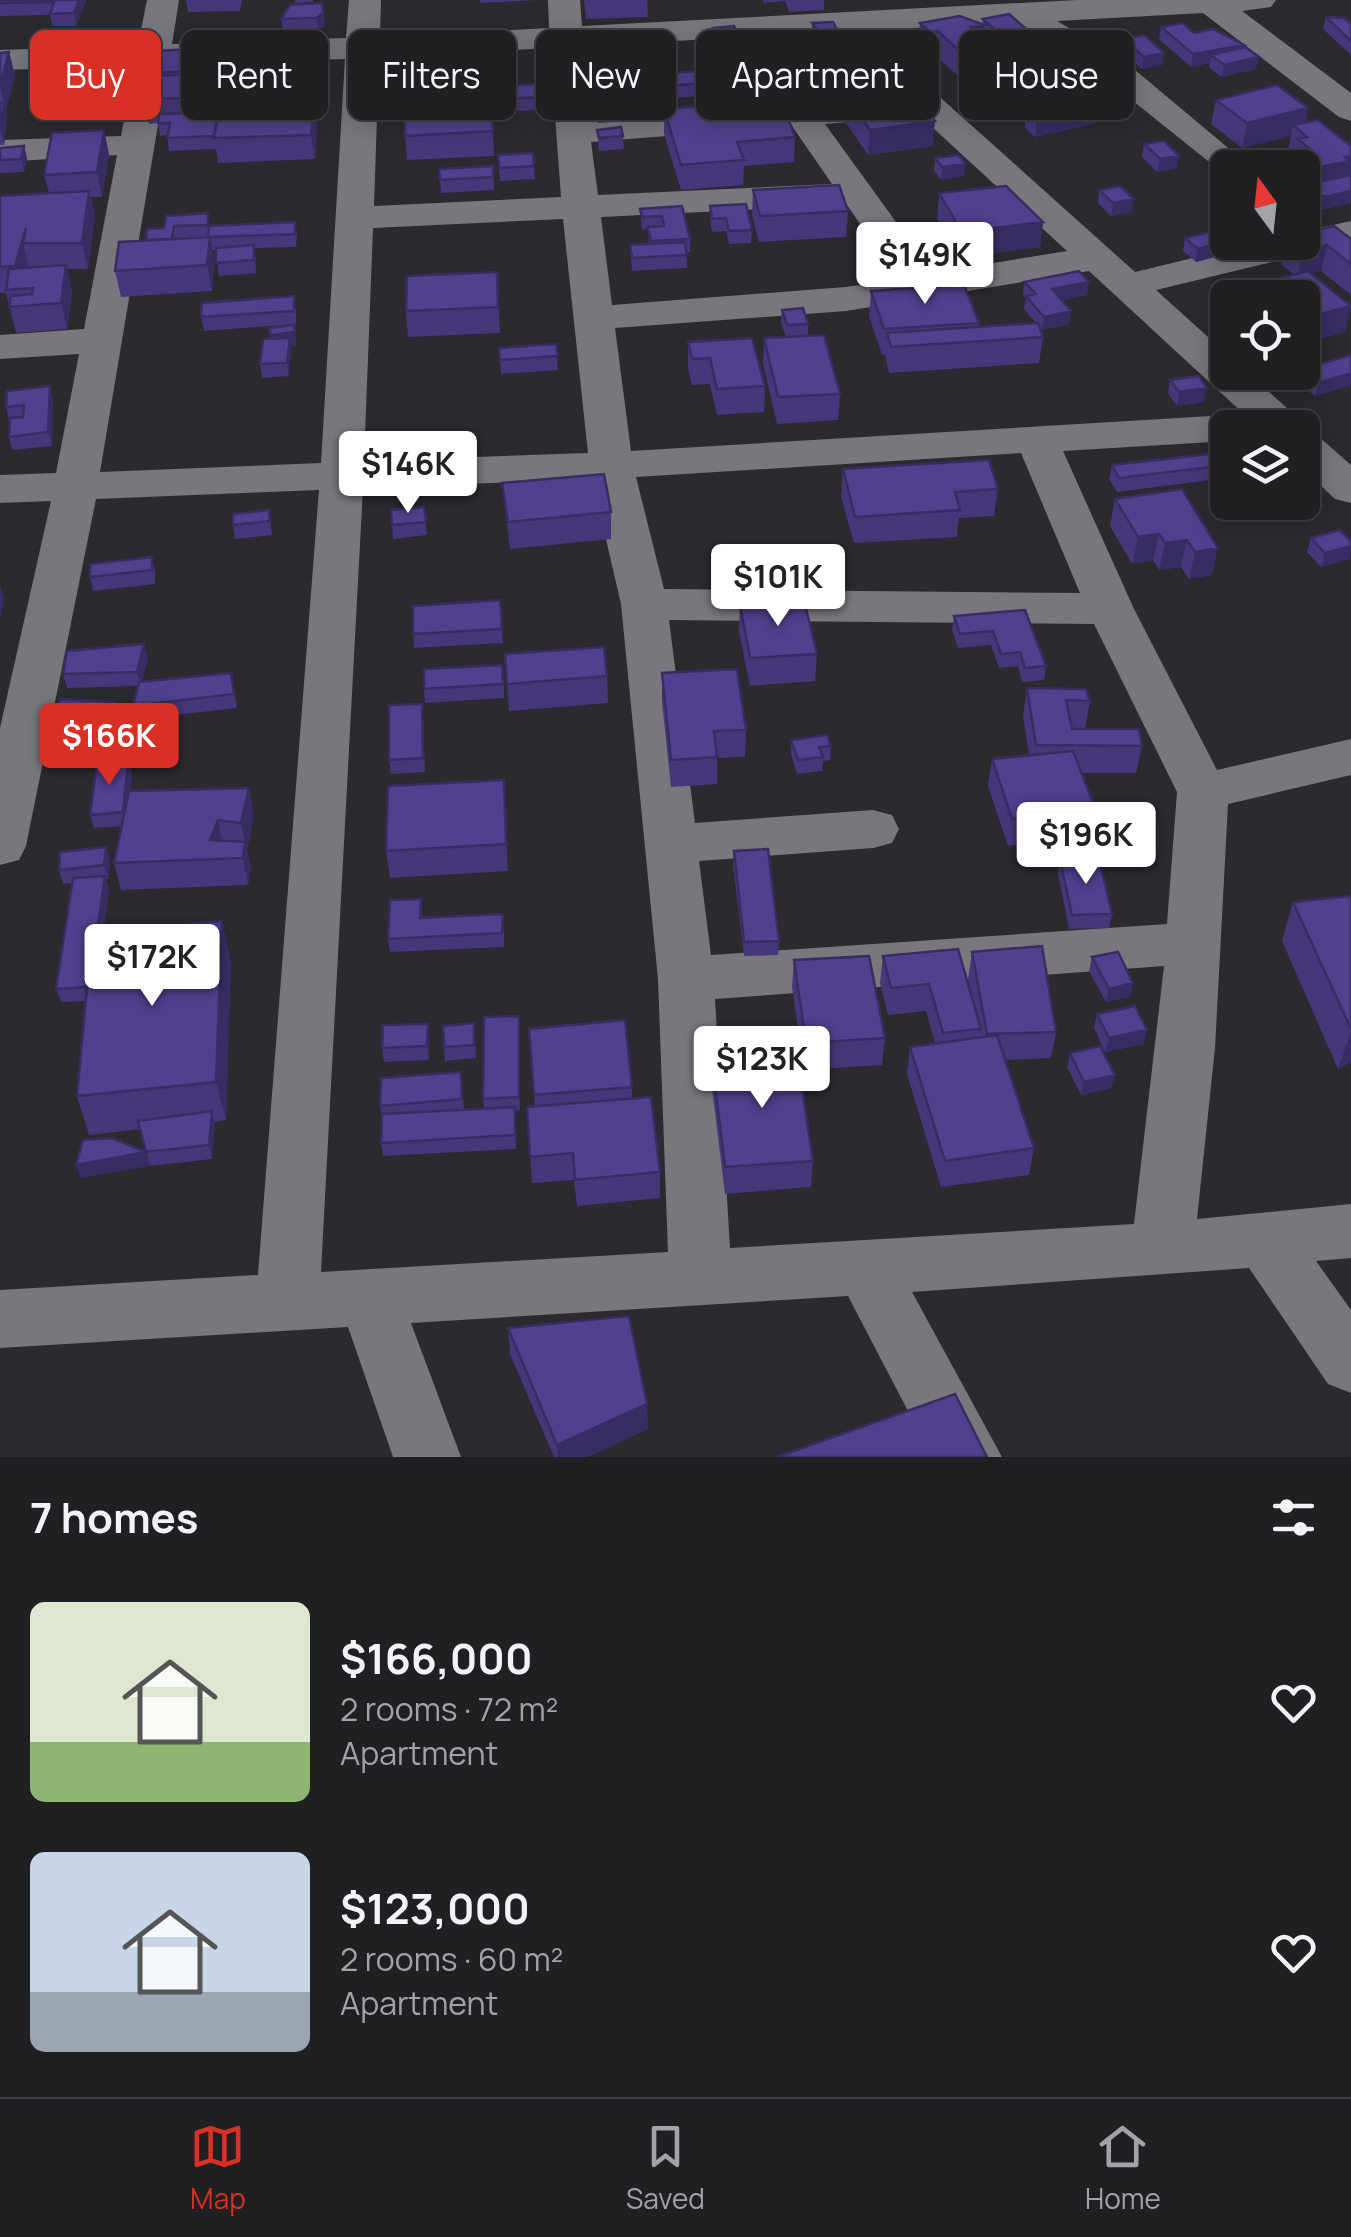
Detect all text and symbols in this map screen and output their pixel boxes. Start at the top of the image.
chip: Buy [30,30,161,120]
chip: Rent [181,30,328,120]
chip: Filters [348,30,516,120]
chip: New [536,30,676,120]
chip: Apartment [696,30,939,120]
chip: House [959,30,1134,120]
north arrow [1210,150,1320,260]
map controls [1210,150,1320,520]
pin: $149K [855,222,995,307]
text: $149K [878,232,972,276]
button: locate [1210,280,1320,390]
button: layers [1210,410,1320,520]
pin: $146K [338,431,478,516]
text: $146K [361,441,455,485]
pin: $101K [708,544,848,629]
text: $101K [733,554,823,598]
pin: $166K [39,703,179,788]
text: $166K [62,713,156,757]
pin: $196K [1016,802,1156,887]
text: $196K [1039,812,1133,856]
pin: $172K [82,924,222,1009]
text: $172K [107,934,197,978]
pin: $123K [692,1026,832,1111]
text: $123K [716,1036,808,1080]
text: 7 homes [30,1488,198,1546]
icon: filters [1266,1490,1321,1545]
text: $166,000 [340,1629,533,1687]
icon: home [110,1642,230,1762]
icon: heart [1266,1675,1321,1730]
text: 2 rooms · 72 m² [340,1687,558,1731]
text: Apartment [340,1731,498,1775]
text: $123,000 [340,1879,530,1937]
icon: home [110,1892,230,2012]
icon: heart [1266,1925,1321,1980]
text: 2 rooms · 60 m² [340,1937,563,1981]
text: Apartment [340,1981,498,2025]
tab: Map [190,2119,246,2217]
tab: Saved [626,2119,705,2217]
tab: Home [1085,2119,1161,2217]

